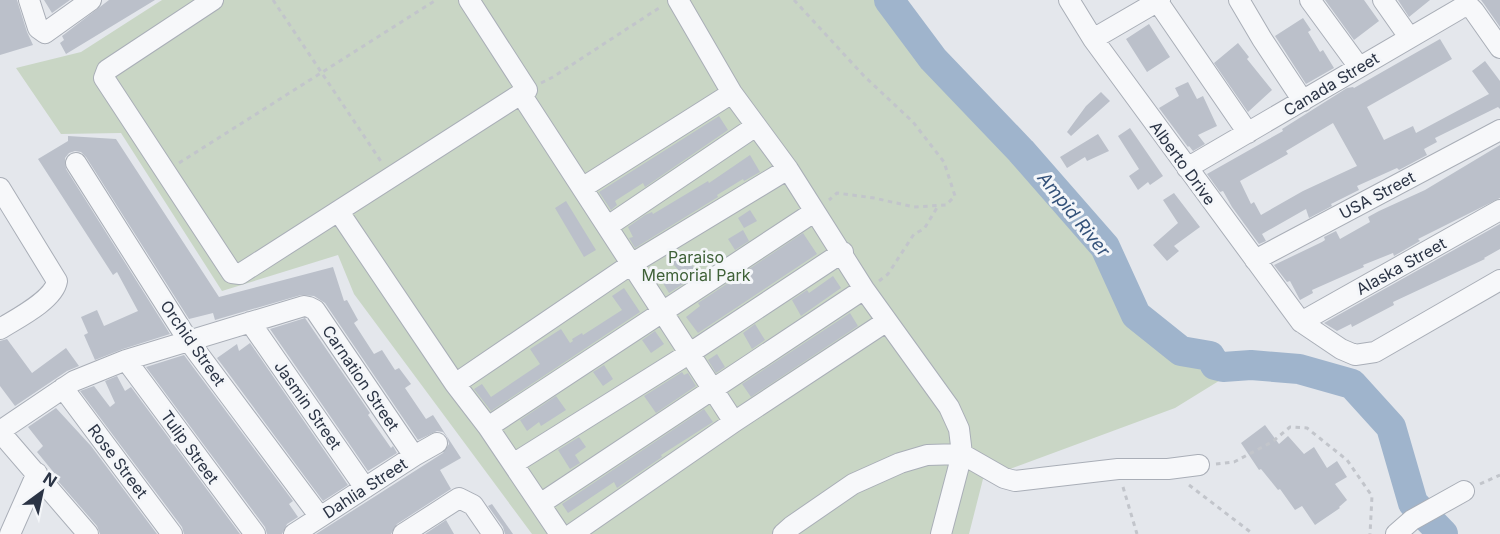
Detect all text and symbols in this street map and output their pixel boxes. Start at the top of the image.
street label: Canada Street [1280,48,1382,120]
street label: Alberto Drive [1146,117,1220,209]
water label: Ampid River [1033,167,1115,261]
street label: USA Street [1336,167,1418,223]
street label: Alaska Street [1353,233,1449,299]
park label: Paraiso Memorial Park [641,247,751,285]
street label: Orchid Street [156,296,230,390]
street label: Carnation Street [318,321,404,435]
street label: Jasmin Street [270,357,346,453]
street label: Tulip Street [157,406,223,488]
street label: Rose Street [84,420,152,502]
street label: Dahlia Street [319,453,411,523]
north arrow [12,462,72,522]
text: N [40,468,61,491]

